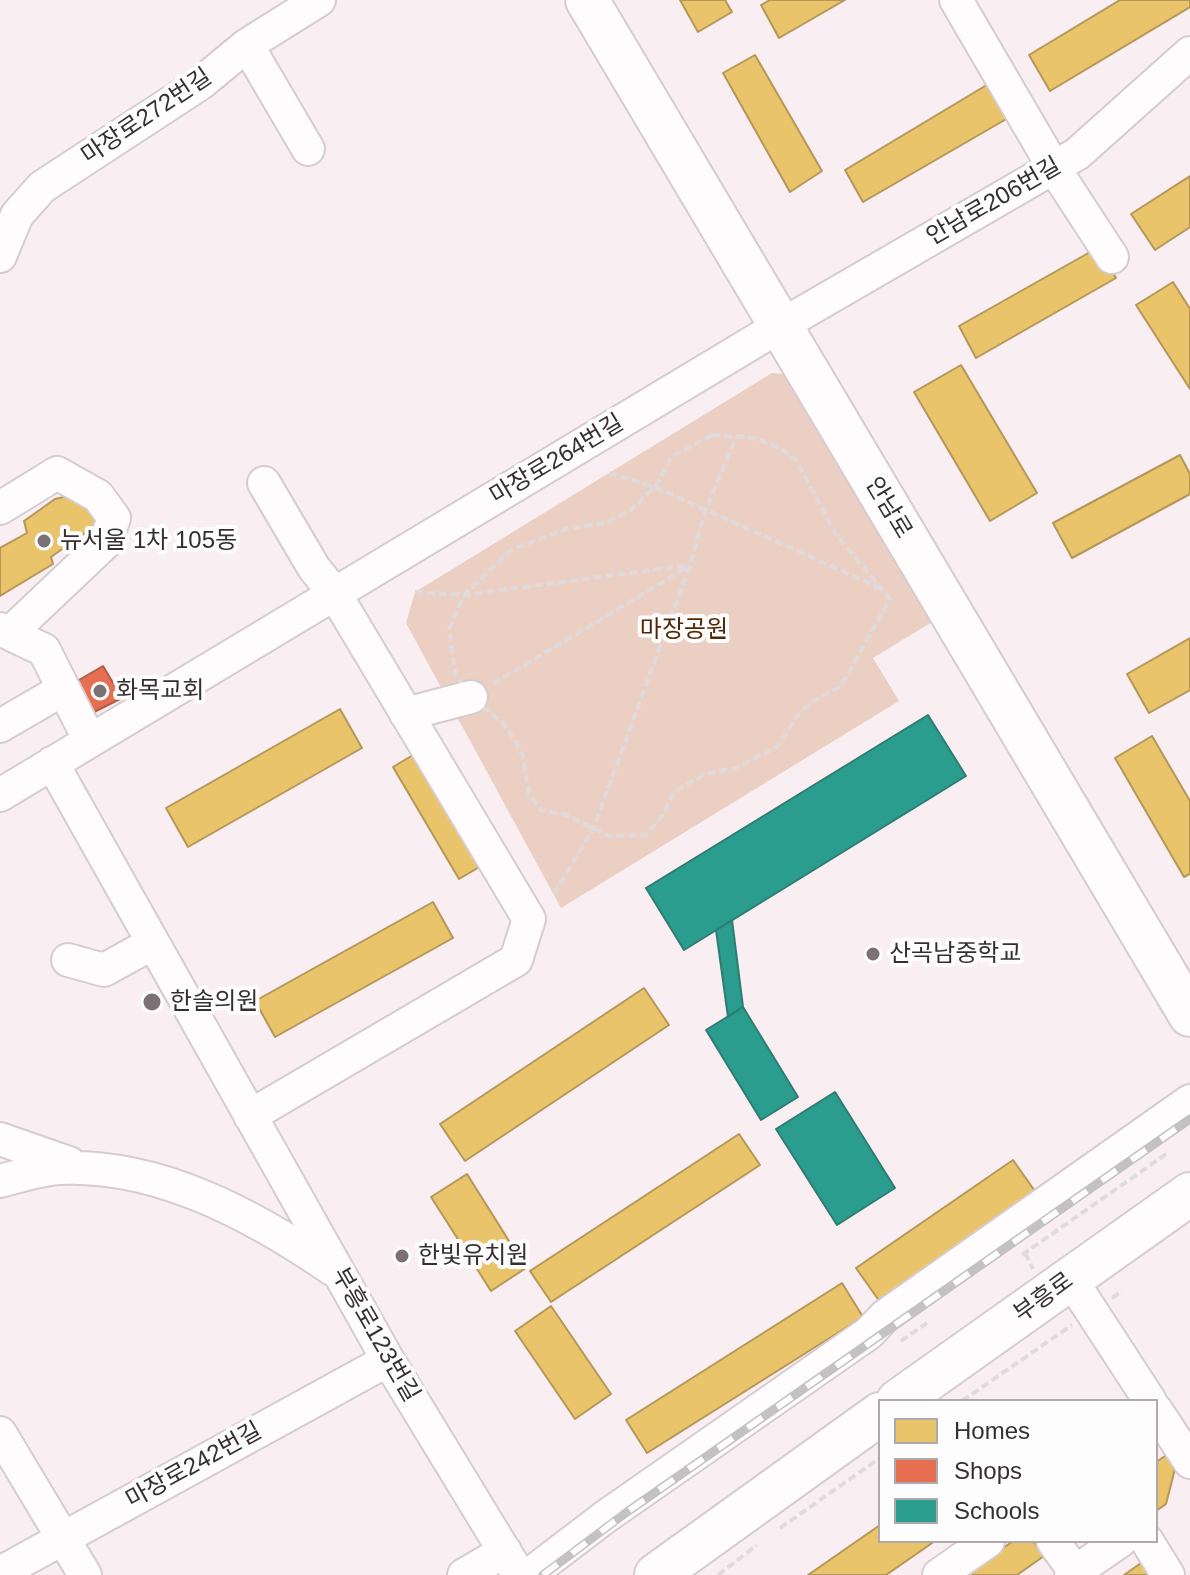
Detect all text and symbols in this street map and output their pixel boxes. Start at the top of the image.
street label: 마장로272번길 [77,63,217,171]
street label: 안남로206번길 [922,152,1066,252]
street label: 마장로264번길 [485,409,629,511]
street label: 안남로 [859,472,917,544]
place label: 뉴서울 1차 105동 [60,527,237,555]
marker: 뉴서울 1차 105동 [35,532,53,550]
park label: 마장공원 [640,616,728,644]
place label: 화목교회 [116,677,204,705]
marker: 화목교회 [91,682,109,700]
place label: 산곡남중학교 [889,940,1021,968]
marker: 산곡남중학교 [864,945,882,963]
place label: 한솔의원 [170,988,258,1016]
marker: 한솔의원 [141,991,163,1013]
place label: 한빛유치원 [418,1242,528,1270]
marker: 한빛유치원 [393,1247,411,1265]
street label: 부흥로123번길 [325,1263,425,1407]
street label: 부흥로 [1009,1267,1079,1329]
legend [878,1399,1158,1543]
street label: 마장로242번길 [121,1417,267,1515]
text: Homes [954,1417,1030,1444]
text: Shops [954,1457,1022,1484]
text: Schools [954,1497,1039,1524]

